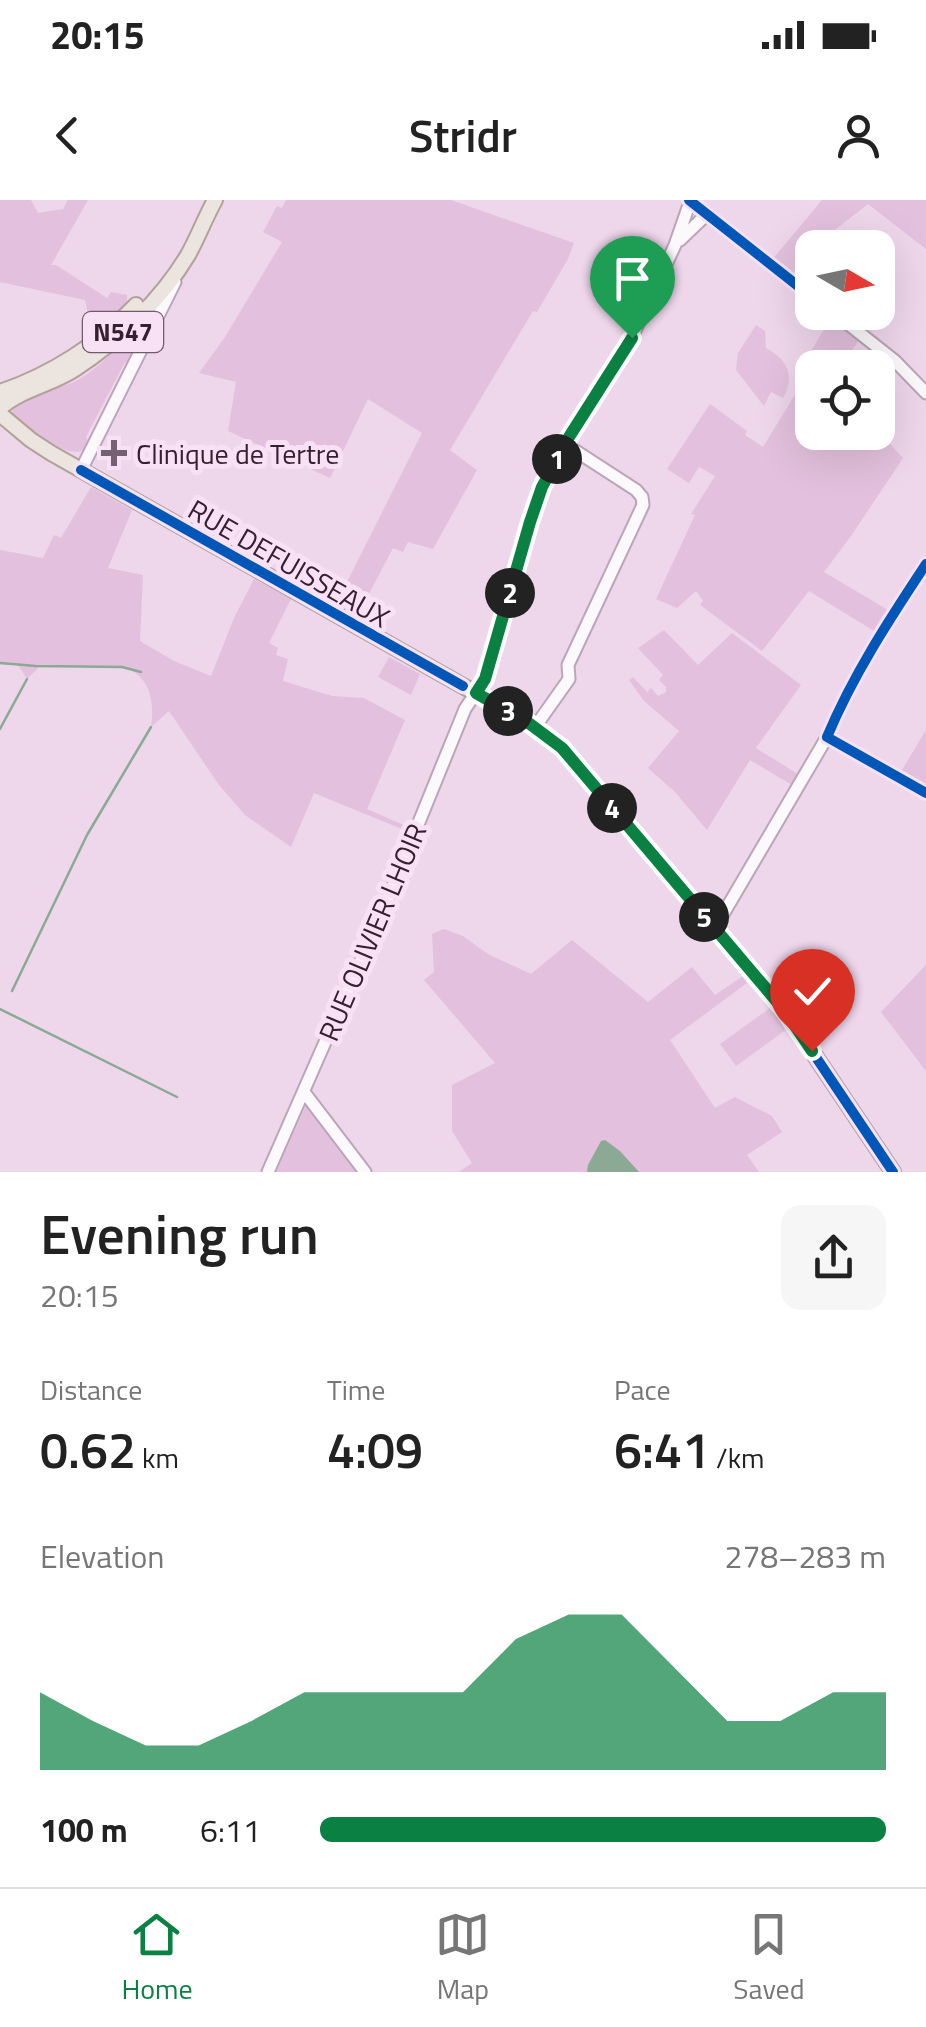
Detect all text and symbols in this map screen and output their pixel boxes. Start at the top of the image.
text: 20:15 [50,6,145,64]
text: Stridr [409,101,517,169]
icon: back [40,108,95,163]
icon: person [831,108,886,163]
north arrow [795,230,895,330]
map controls [795,230,895,450]
pin [590,236,675,339]
icon: arrive [605,251,660,306]
road number: N547 [83,312,163,352]
button: locate [795,350,895,450]
place label: Clinique de Tertre [136,432,339,475]
pin: 1 [532,434,582,484]
text: 1 [549,437,565,480]
marker: Clinique de Tertre [101,440,127,466]
street label: RUE DEFUISSEAUX [180,488,398,638]
pin: 2 [485,568,535,618]
text: 2 [502,571,518,614]
pin: 3 [483,686,533,736]
text: 3 [500,689,516,732]
pin: 4 [587,783,637,833]
text: 4 [604,786,620,829]
street label: RUE OLIVIER LHOIR [307,816,437,1048]
pin: 5 [679,892,729,942]
text: 5 [696,895,712,938]
pin [770,949,855,1052]
icon: check [785,964,840,1019]
text: Evening run [40,1192,319,1275]
button: share [781,1205,886,1310]
text: 20:15 [40,1271,119,1319]
text: Distance [40,1368,142,1411]
text: Time [327,1368,385,1411]
text: Pace [614,1368,671,1411]
text: 0.62 [40,1411,136,1487]
text: 4:09 [327,1411,423,1487]
text: 6:41 [614,1411,710,1487]
text: km [136,1436,179,1479]
text: /km [710,1436,764,1479]
text: Elevation [40,1532,164,1580]
text: 278–283 m [724,1532,886,1580]
text: 100 m [40,1806,128,1854]
text: 6:11 [200,1806,261,1854]
tab: Home [121,1907,193,2010]
tab: Map [435,1907,490,2010]
tab: Saved [733,1907,805,2010]

